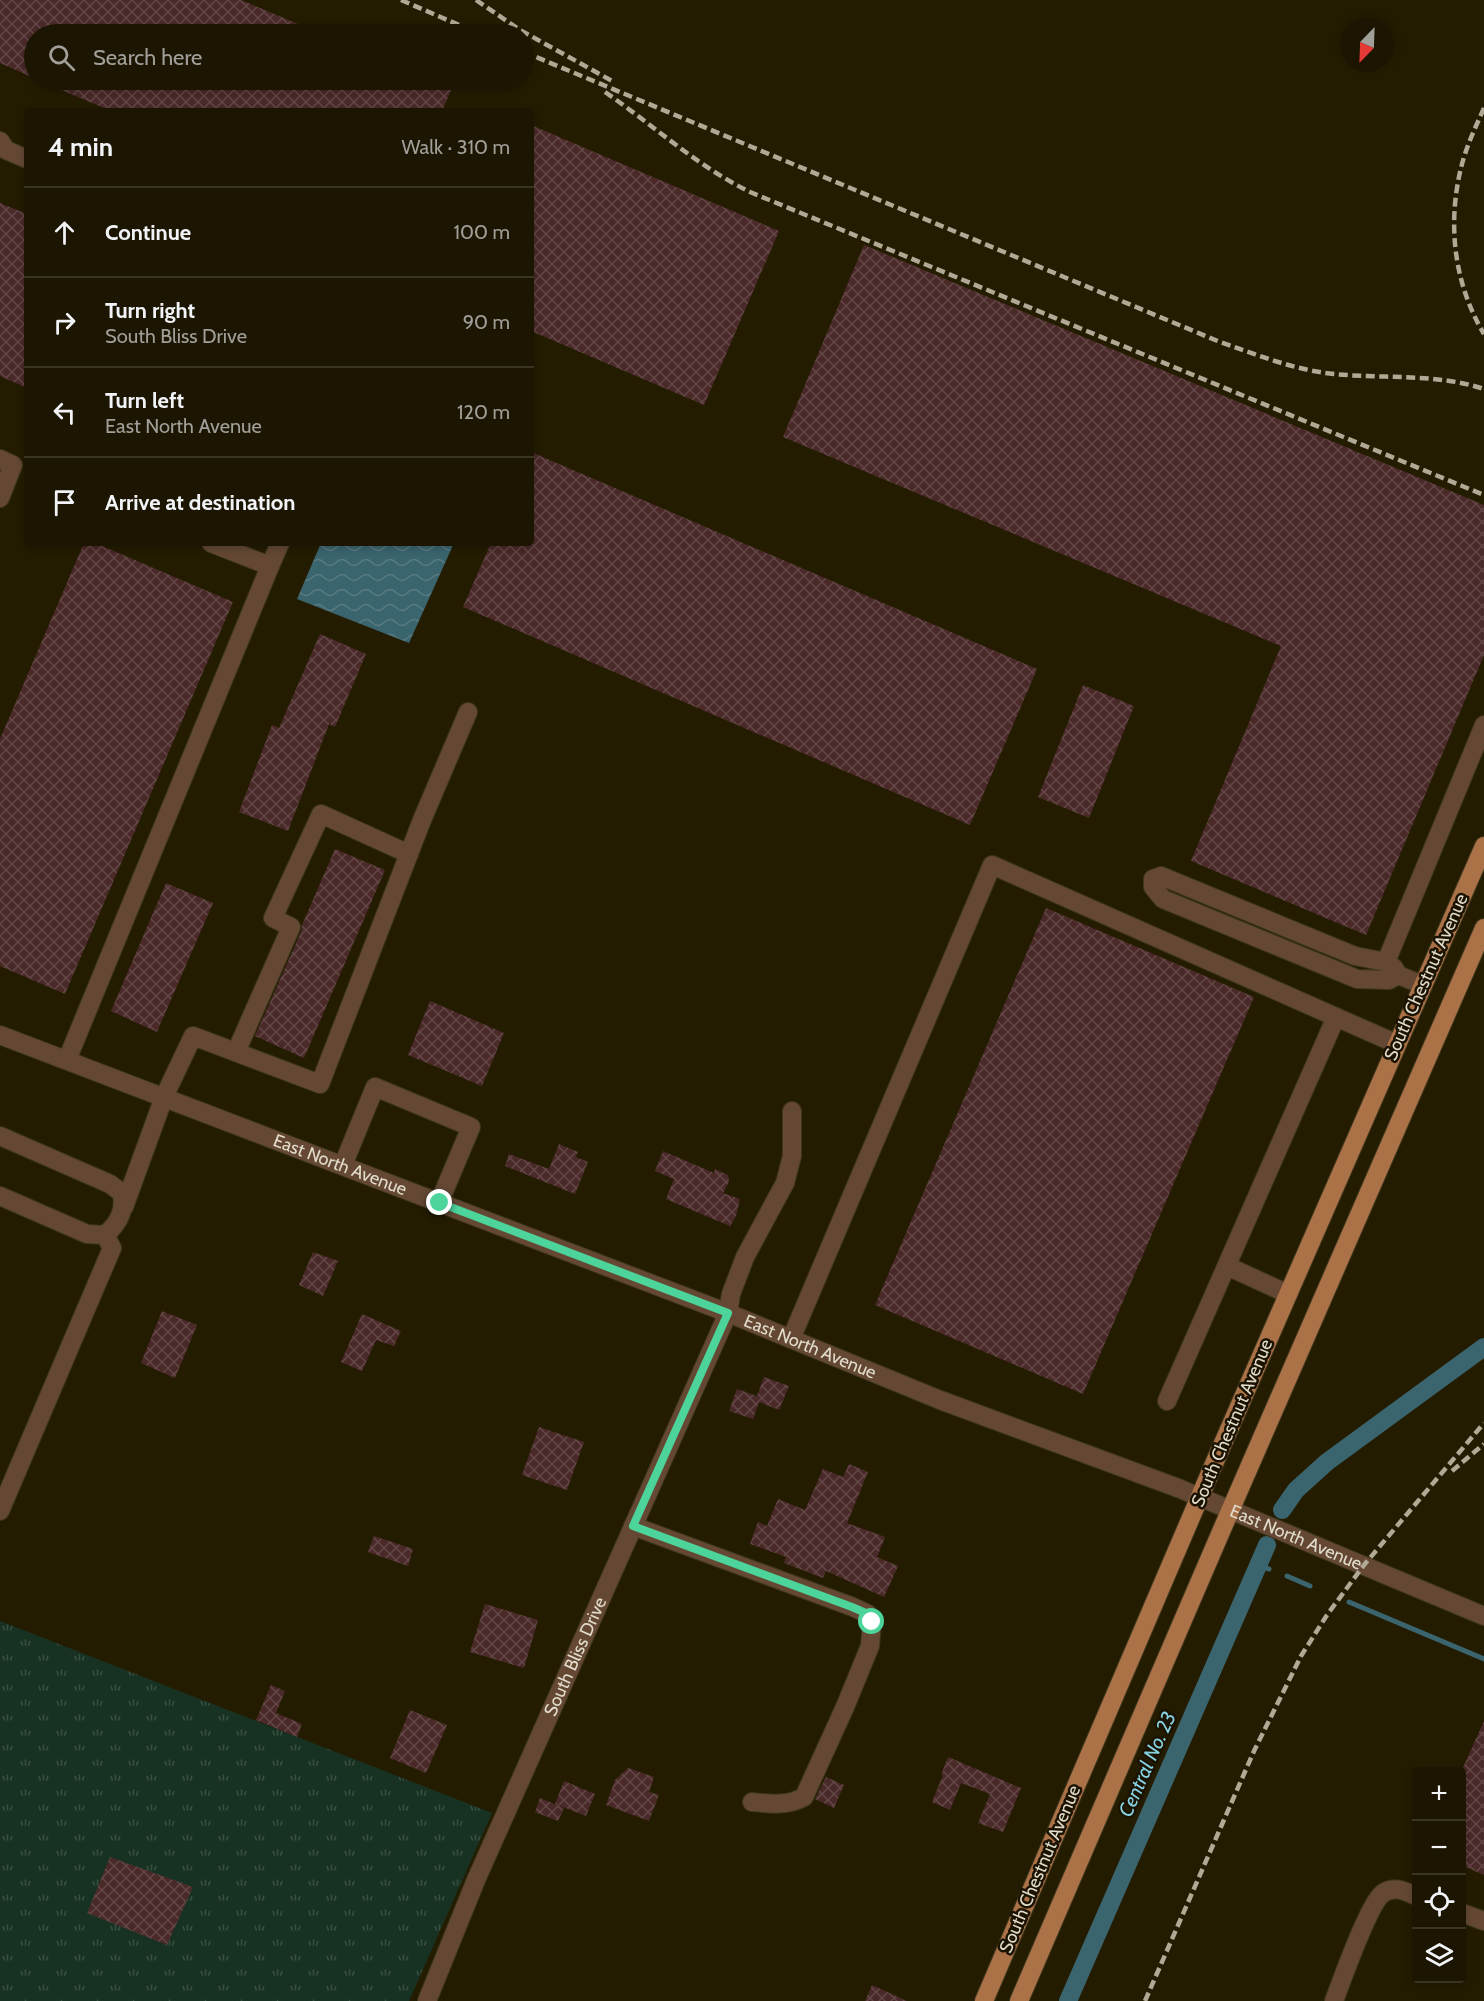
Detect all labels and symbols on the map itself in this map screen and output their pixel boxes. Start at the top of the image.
north arrow [1340,18,1394,72]
street label: South Chestnut Avenue [1379,890,1473,1064]
street label: East North Avenue [270,1129,410,1200]
route end [426,1189,452,1215]
street label: East North Avenue [741,1310,880,1384]
street label: South Chestnut Avenue [1187,1336,1277,1510]
street label: East North Avenue [1227,1500,1365,1575]
street label: South Bliss Drive [539,1594,611,1720]
route start [858,1608,884,1634]
water label: Central No. 23 [1113,1708,1181,1820]
street label: South Chestnut Avenue [995,1782,1085,1956]

